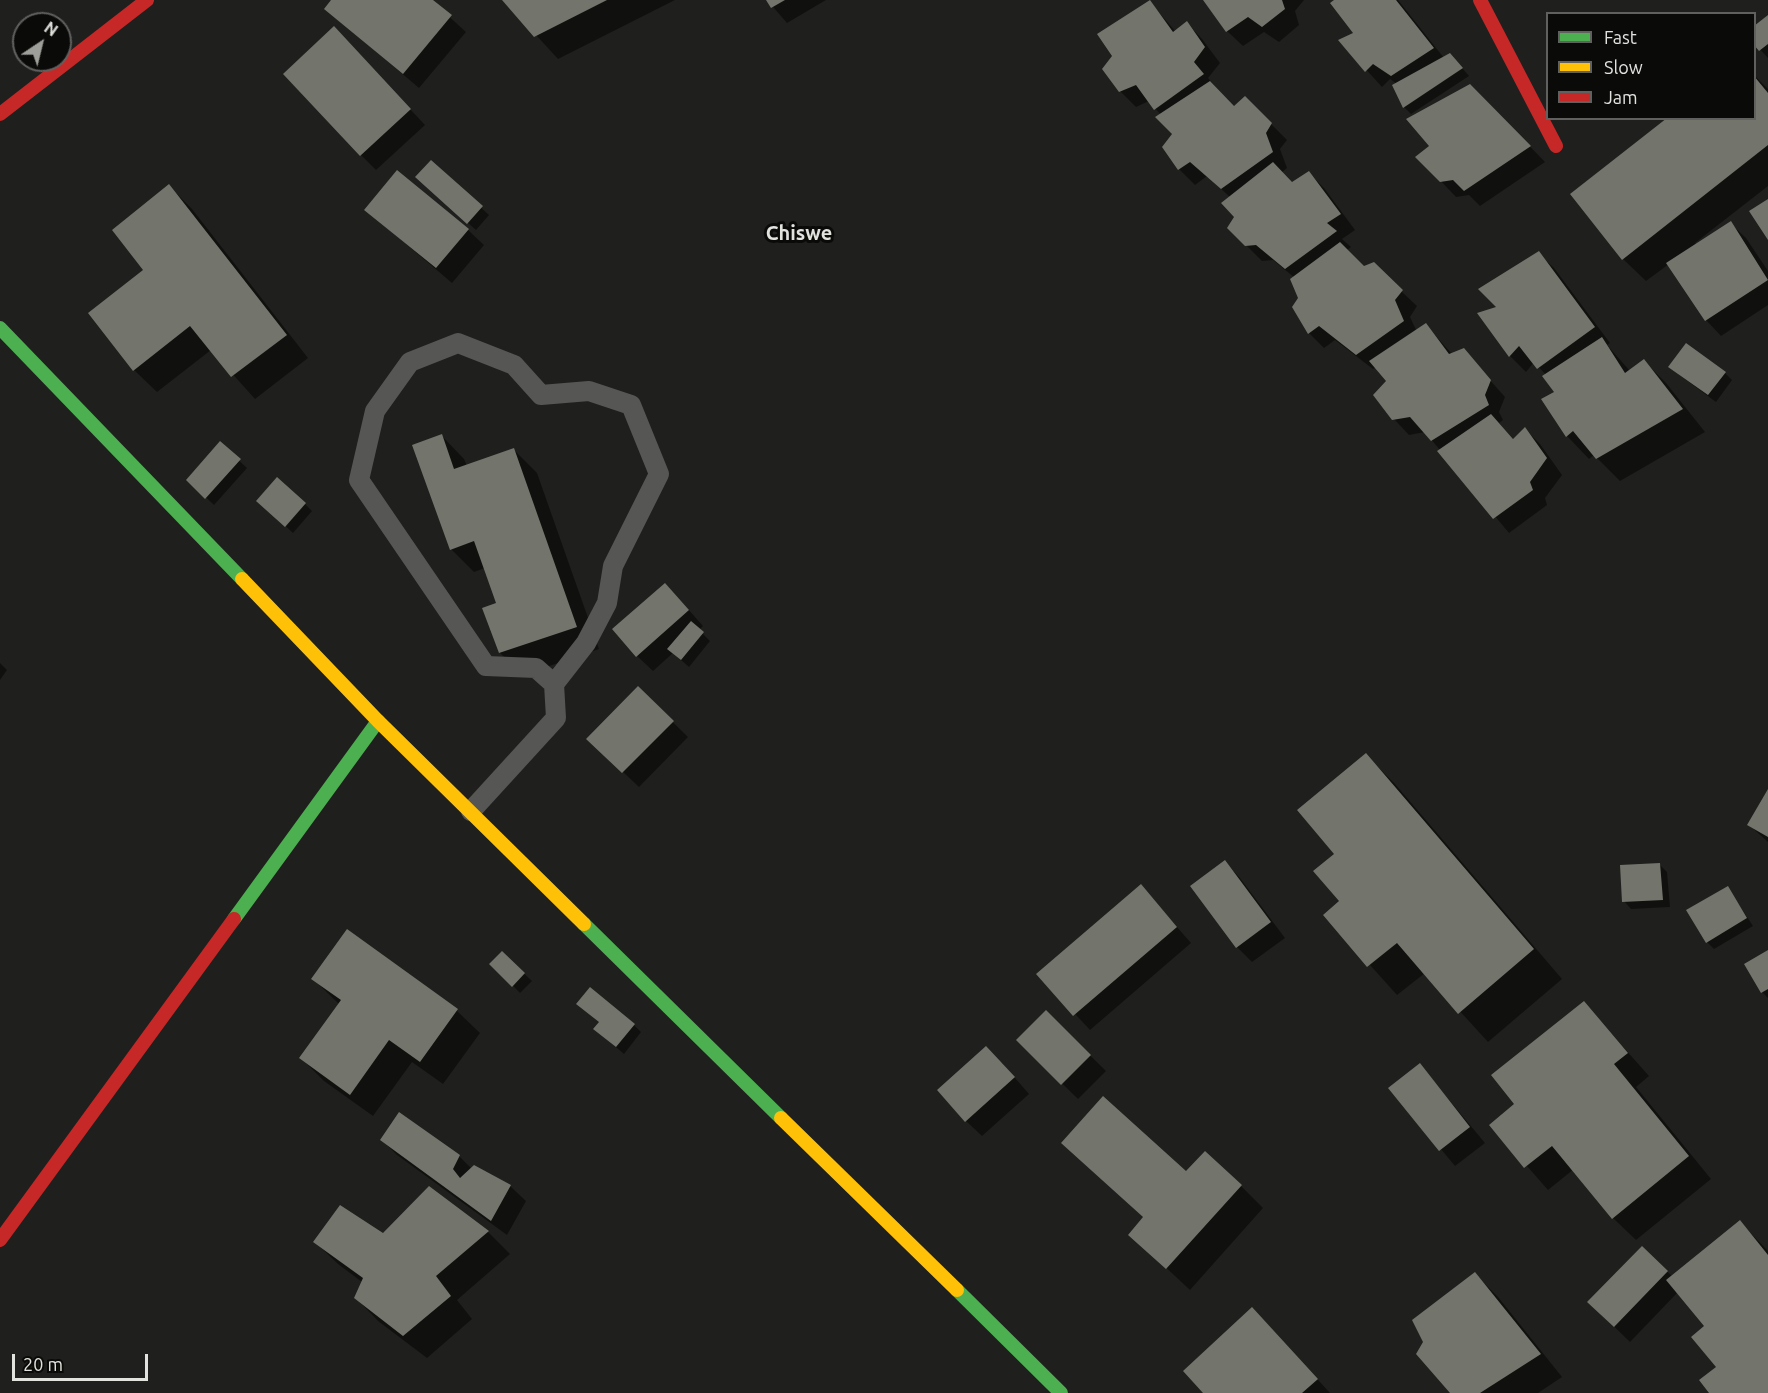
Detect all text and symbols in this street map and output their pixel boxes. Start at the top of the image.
north arrow [12,12,72,72]
legend [1546,12,1756,120]
text: N [41,18,61,40]
text: Fast [1604,27,1637,47]
text: Slow [1604,57,1643,77]
text: Jam [1604,87,1638,107]
district label: Chiswe [766,221,832,245]
scale bar [15,1342,152,1380]
text: 20 m [23,1354,63,1374]

